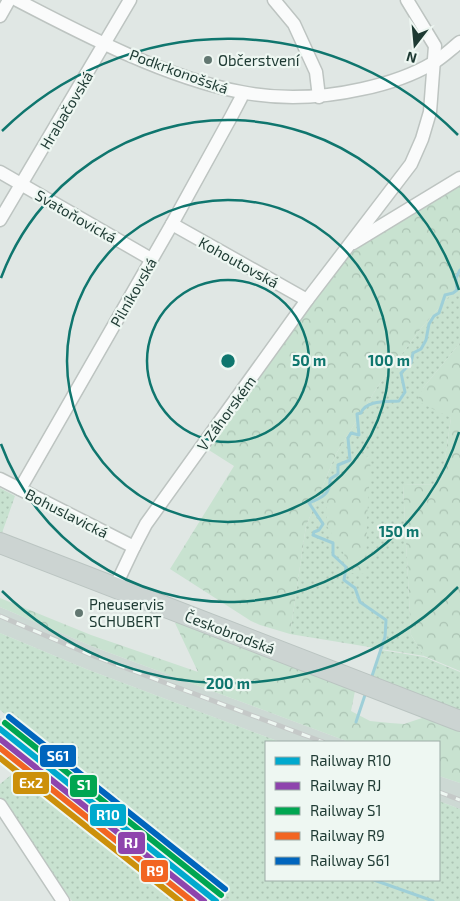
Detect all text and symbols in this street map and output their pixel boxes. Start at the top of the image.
north arrow [390,20,440,70]
street label: Podkrkonošská [127,45,231,97]
text: N [404,48,418,68]
place label: Občerstvení [218,51,301,69]
marker: Občerstvení [202,54,214,66]
street label: Hrabačovská [36,68,96,152]
street label: Svatoňovická [32,186,120,246]
street label: Kohoutovská [196,233,282,291]
street label: Pilníkovská [106,254,160,330]
text: 50 m [292,351,326,369]
text: 100 m [368,351,410,369]
centre of rings [219,352,237,370]
street label: V Záhorském [193,372,259,454]
street label: Bohuslavická [23,484,111,542]
text: 150 m [379,522,419,540]
place label: Pneuservis SCHUBERT [89,595,164,630]
marker: Pneuservis SCHUBERT [73,607,85,619]
street label: Českobrodská [182,607,278,657]
text: 200 m [206,674,250,692]
legend [265,741,440,881]
line badge: S61 [39,744,77,768]
text: S61 [47,747,69,764]
text: Railway R10 [310,751,391,769]
line badge: Ex2 [12,771,50,795]
text: Ex2 [19,774,43,791]
line badge: S1 [69,774,98,798]
text: S1 [77,776,91,793]
text: Railway RJ [310,776,381,794]
text: Railway S1 [310,801,381,819]
line badge: R10 [89,803,127,827]
text: R10 [96,806,120,823]
text: Railway R9 [310,826,385,844]
line badge: RJ [117,831,146,855]
text: RJ [124,834,138,851]
text: Railway S61 [310,851,390,869]
line badge: R9 [140,859,169,883]
text: R9 [146,862,164,879]

